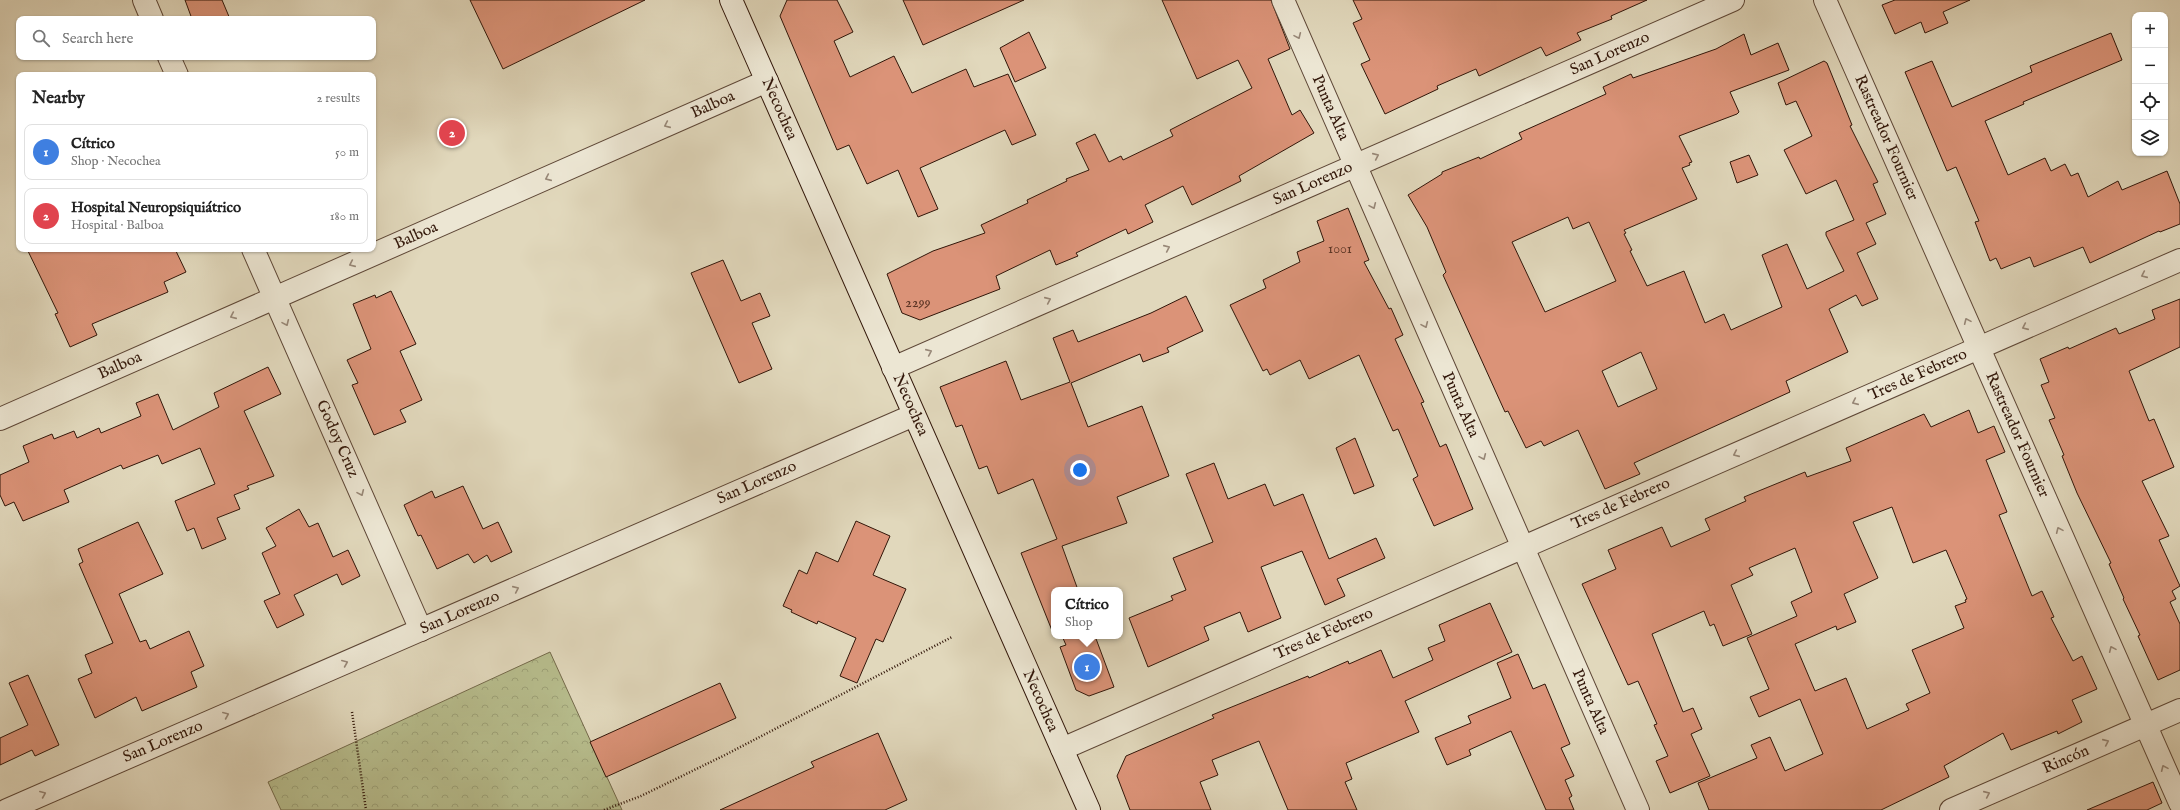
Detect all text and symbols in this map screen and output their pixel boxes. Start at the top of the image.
map controls [2132,12,2168,156]
button: + [2132,12,2168,48]
search box [16,16,376,60]
icon: search [30,27,52,49]
street label: San Lorenzo [1567,27,1653,80]
text: Search here [62,29,133,48]
one-way arrow [1293,31,1301,39]
button: − [2132,48,2168,84]
street label: Punta Alta [1307,72,1353,144]
street label: Rastreador Fournier [1849,72,1923,204]
street label: Necochea [756,75,802,143]
button: locate [2132,84,2168,120]
street label: Balboa [688,86,738,123]
text: Nearby [32,88,85,109]
text: 2 results [316,90,360,107]
pin: 2 [439,118,465,148]
button: layers [2132,120,2168,156]
one-way arrow [664,121,671,129]
text: Cítrico [71,134,115,153]
text: 1 [44,144,48,161]
text: 50 m [335,144,359,161]
text: Shop · Necochea [71,153,161,170]
one-way arrow [1371,153,1379,161]
street label: San Lorenzo [1270,157,1356,210]
one-way arrow [545,173,552,181]
text: Hospital Neuropsiquiátrico [71,198,241,217]
one-way arrow [1368,202,1376,209]
text: 2 [43,208,49,225]
text: 180 m [330,208,359,225]
text: Hospital · Balboa [71,217,164,234]
street label: Balboa [391,217,441,254]
house number: 1001 [1328,240,1352,258]
one-way arrow [1163,244,1170,252]
one-way arrow [349,259,357,267]
one-way arrow [2141,270,2149,278]
house number: 2299 [905,294,931,312]
one-way arrow [1044,297,1051,305]
one-way arrow [230,311,238,319]
one-way arrow [1964,318,1972,326]
one-way arrow [281,319,289,327]
one-way arrow [1420,321,1428,328]
one-way arrow [2022,323,2029,331]
street label: Tres de Febrero [1866,344,1971,406]
street label: Balboa [95,347,145,384]
one-way arrow [924,349,932,357]
street label: Punta Alta [1437,369,1483,441]
street label: Rastreador Fournier [1980,369,2054,501]
street label: Necochea [887,371,933,439]
street label: Godoy Cruz [311,397,363,481]
one-way arrow [1851,397,1859,405]
one-way arrow [1732,449,1740,457]
one-way arrow [1478,453,1486,460]
street label: San Lorenzo [714,456,800,509]
your location [1070,460,1090,480]
street label: Tres de Febrero [1569,473,1674,535]
one-way arrow [356,489,364,497]
one-way arrow [2056,526,2064,534]
one-way arrow [512,585,519,593]
street label: San Lorenzo [417,586,503,639]
popup [1051,587,1123,639]
text: Cítrico [1065,595,1109,614]
street label: Tres de Febrero [1272,603,1377,665]
text: Shop [1065,614,1093,631]
one-way arrow [2108,645,2116,652]
pin: 1 [1074,652,1100,682]
one-way arrow [341,660,349,668]
street label: Punta Alta [1567,666,1613,738]
street label: Necochea [1017,667,1063,735]
one-way arrow [222,711,229,719]
street label: San Lorenzo [120,716,206,768]
one-way arrow [2102,739,2109,747]
street label: Rincón [2040,741,2093,779]
one-way arrow [2161,764,2169,772]
one-way arrow [39,791,46,799]
one-way arrow [1983,791,1990,799]

